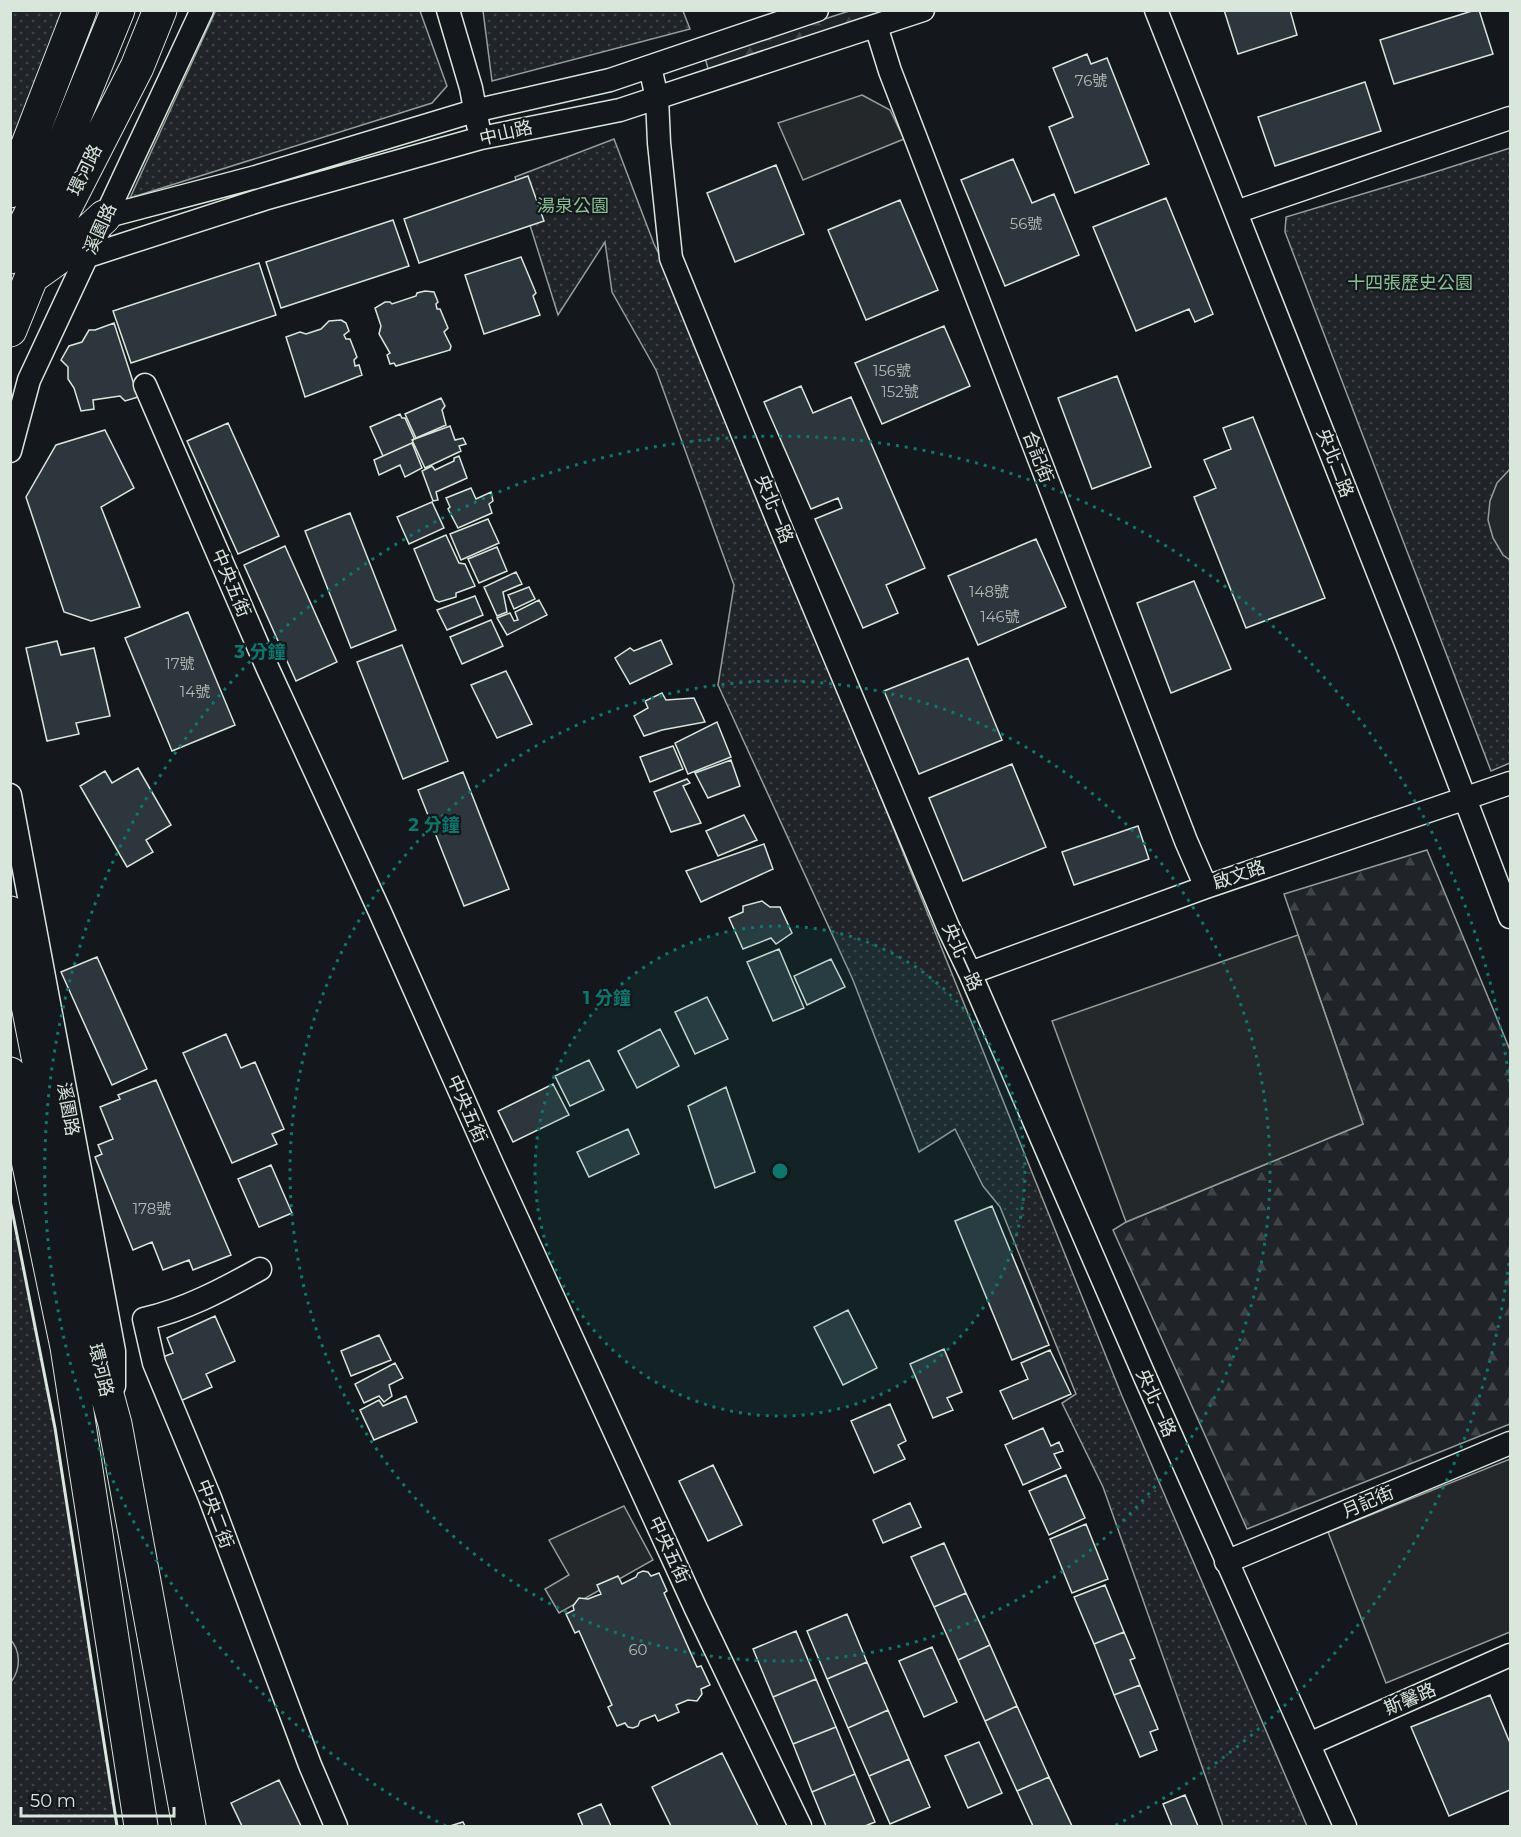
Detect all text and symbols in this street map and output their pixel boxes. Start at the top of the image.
house number: 76號 [1075,71,1107,90]
street label: 中山路 [477,116,535,150]
street label: 環河路 [63,141,107,199]
park label: 湯泉公園 [537,195,609,217]
street label: 溪園路 [79,200,121,258]
house number: 56號 [1010,214,1042,233]
park label: 十四張歷史公園 [1347,272,1473,294]
house number: 156號 [873,361,911,380]
house number: 152號 [881,382,919,401]
street label: 央北二路 [1312,425,1358,501]
street label: 合記街 [1018,428,1058,486]
street label: 央北一路 [750,472,798,546]
street label: 中央五街 [207,546,255,620]
house number: 148號 [969,582,1009,601]
house number: 146號 [980,607,1020,626]
text: 3 分鐘 [233,641,286,663]
house number: 17號 [165,654,195,673]
house number: 14號 [180,682,210,701]
text: 2 分鐘 [408,814,460,836]
street label: 啟文路 [1210,856,1268,894]
street label: 央北一路 [937,920,987,994]
text: 1 分鐘 [583,987,631,1009]
street label: 中央五街 [442,1072,492,1146]
street label: 溪園路 [52,1081,84,1137]
centre of rings [770,1161,790,1181]
house number: 178號 [133,1199,171,1218]
street label: 環河路 [84,1341,118,1399]
street label: 央北一路 [1131,1366,1181,1440]
street label: 中央二街 [192,1476,238,1552]
street label: 月記街 [1339,1481,1397,1523]
street label: 中央五街 [644,1513,694,1587]
house number: 60 [628,1640,648,1659]
street label: 斯馨路 [1381,1678,1439,1720]
scale bar [21,1780,174,1818]
text: 50 m [30,1790,76,1812]

